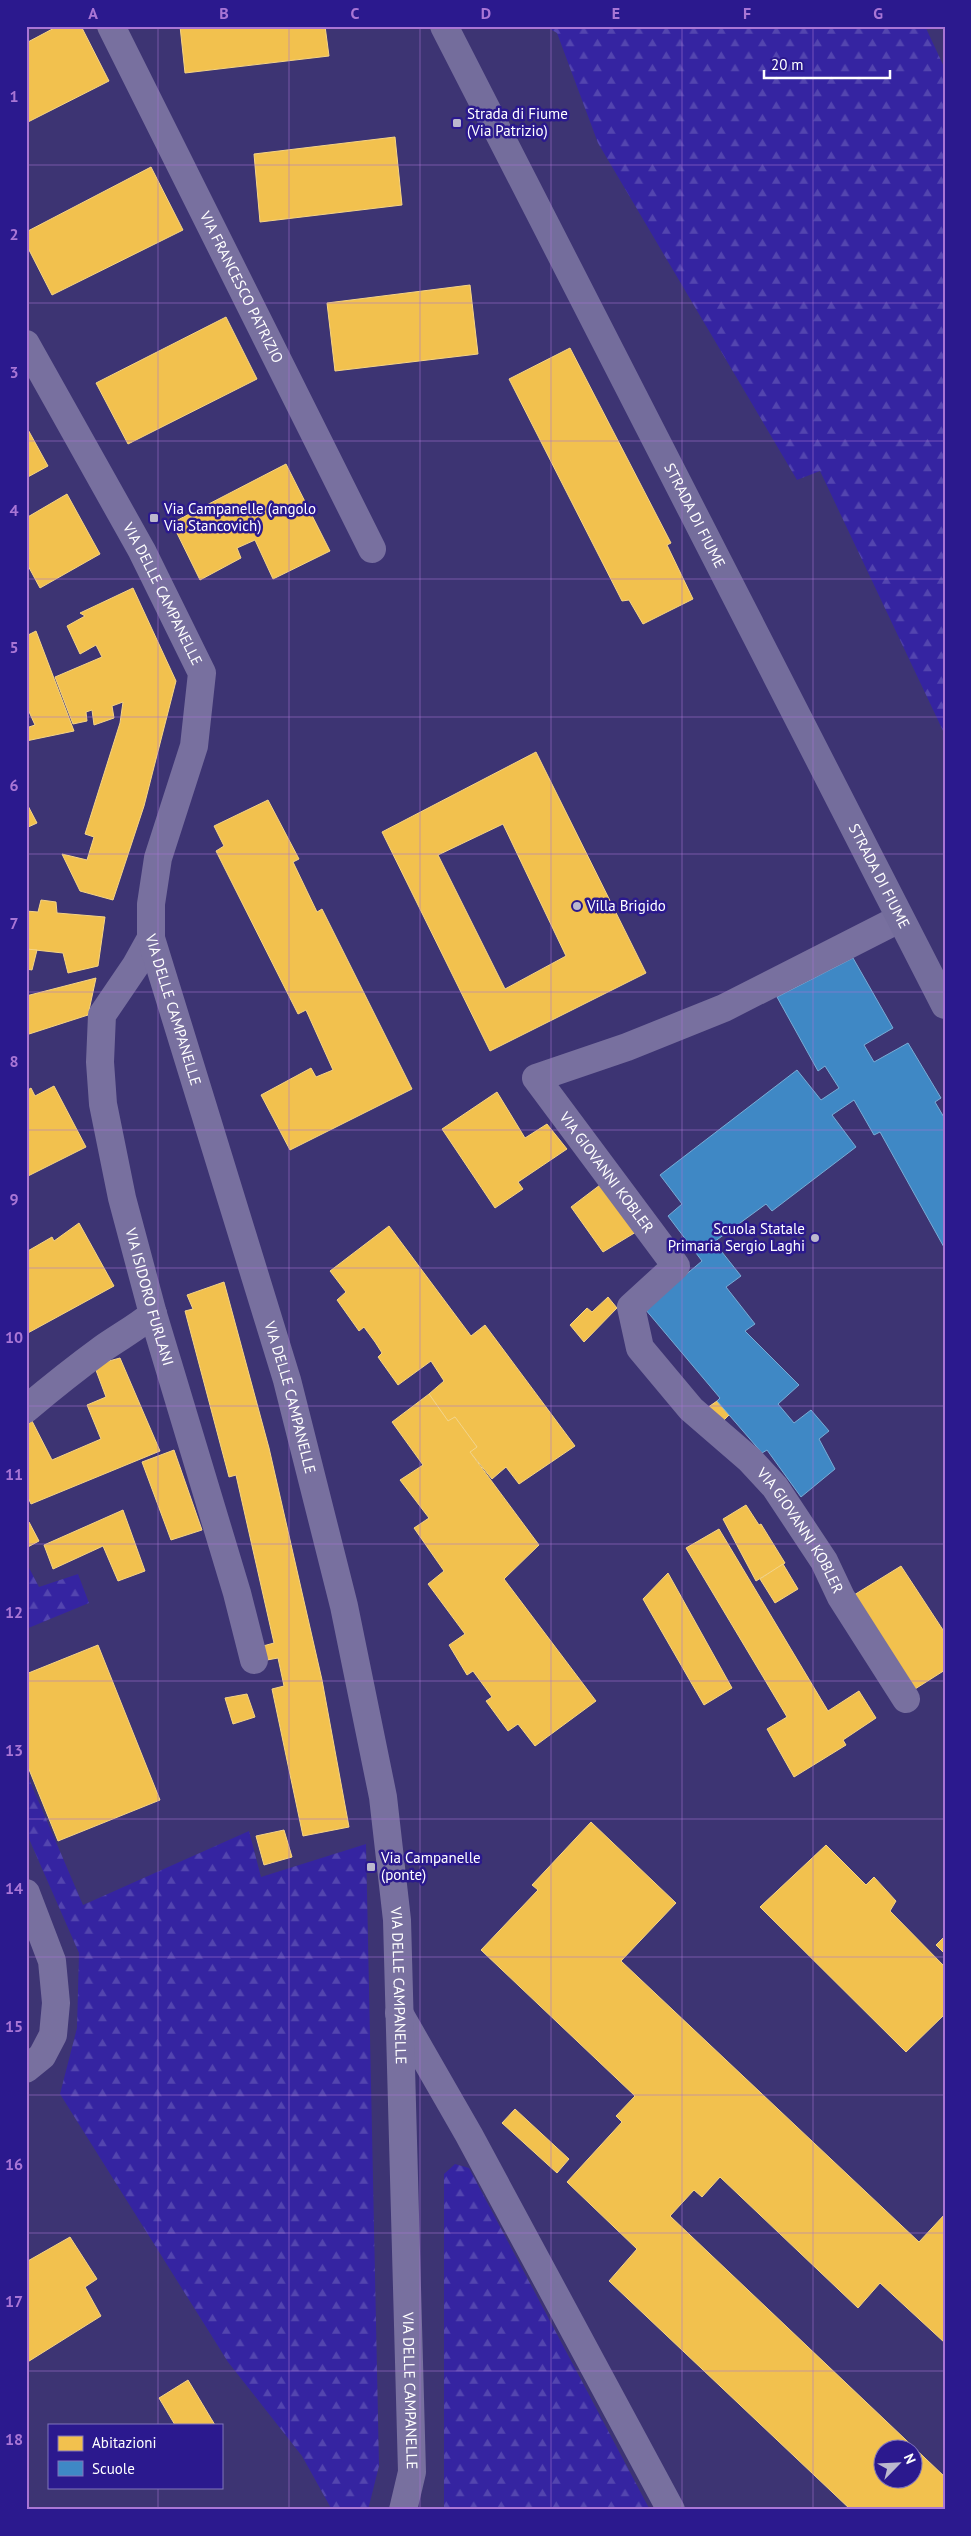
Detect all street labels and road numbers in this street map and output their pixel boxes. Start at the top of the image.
street label: VIA FRANCESCO PATRIZIO [196,207,288,366]
street label: STRADA DI FIUME [660,460,730,571]
street label: VIA DELLE CAMPANELLE [119,518,207,668]
street label: STRADA DI FIUME [845,820,914,932]
street label: VIA DELLE CAMPANELLE [141,931,206,1088]
street label: VIA GIOVANNI KOBLER [555,1107,658,1237]
street label: VIA ISIDORO FURLANI [121,1225,178,1368]
street label: VIA DELLE CAMPANELLE [260,1318,320,1476]
street label: VIA GIOVANNI KOBLER [752,1463,848,1596]
street label: VIA DELLE CAMPANELLE [386,1905,411,2065]
street label: VIA DELLE CAMPANELLE [399,2311,422,2470]

